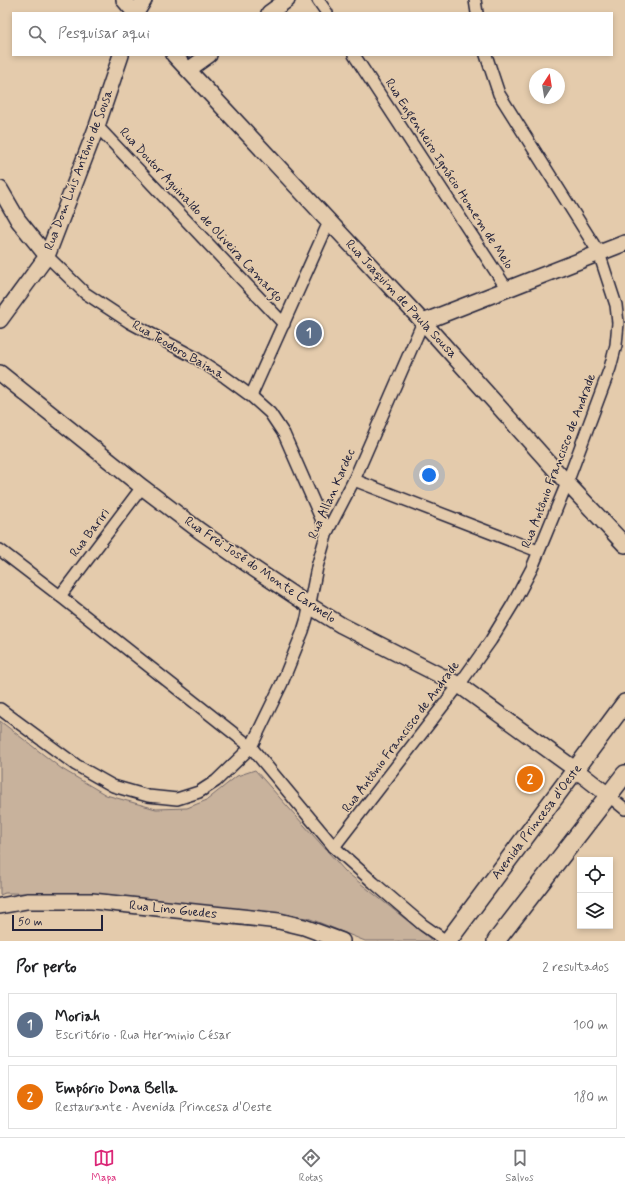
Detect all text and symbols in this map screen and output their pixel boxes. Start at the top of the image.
search box [12,12,613,56]
icon: search [26,23,48,45]
text: Pesquisar aqui [58,24,150,44]
north arrow [529,68,565,104]
street label: Rua Engenheiro Ignácio Homem de Melo [379,75,517,274]
street label: Rua Dom Luís Antônio de Sousa [40,87,118,253]
street label: Rua Doutor Aguinaldo de Oliveira Camargo [114,124,287,308]
street label: Rua Joaquim de Paula Sousa [341,236,461,362]
street label: Rua Teodoro Baima [129,317,227,383]
pin: 1 [296,318,322,348]
street label: Rua Antônio Francisco de Andrade [518,371,600,551]
street label: Rua Allan Kardec [304,446,360,542]
your location [419,465,439,485]
street label: Rua Bariri [66,505,114,561]
street label: Rua Frei José do Monte Carmelo [181,513,339,627]
street label: Rua Antônio Francisco de Andrade [338,658,464,816]
street label: Avenida Princesa d'Oeste [488,761,586,883]
pin: 2 [517,764,543,794]
map controls [577,857,613,929]
button: locate [577,857,613,893]
button: layers [577,893,613,929]
street label: Rua Lino Guedes [128,897,218,923]
scale bar [12,913,103,932]
text: 50 m [18,915,43,929]
text: Por perto [16,956,77,978]
text: 2 resultados [542,959,609,976]
text: Moriah [55,1007,100,1027]
text: 1 [27,1017,33,1034]
text: 100 m [573,1017,608,1034]
text: Escritório · Rua Herminio César [55,1027,231,1044]
text: Empório Dona Bella [55,1079,177,1099]
text: 2 [27,1089,33,1106]
text: 180 m [573,1089,608,1106]
text: Restaurante · Avenida Princesa d'Oeste [55,1099,272,1116]
tab: Mapa [91,1147,116,1185]
tab: Rotas [299,1147,323,1185]
tab: Salvos [505,1147,534,1185]

